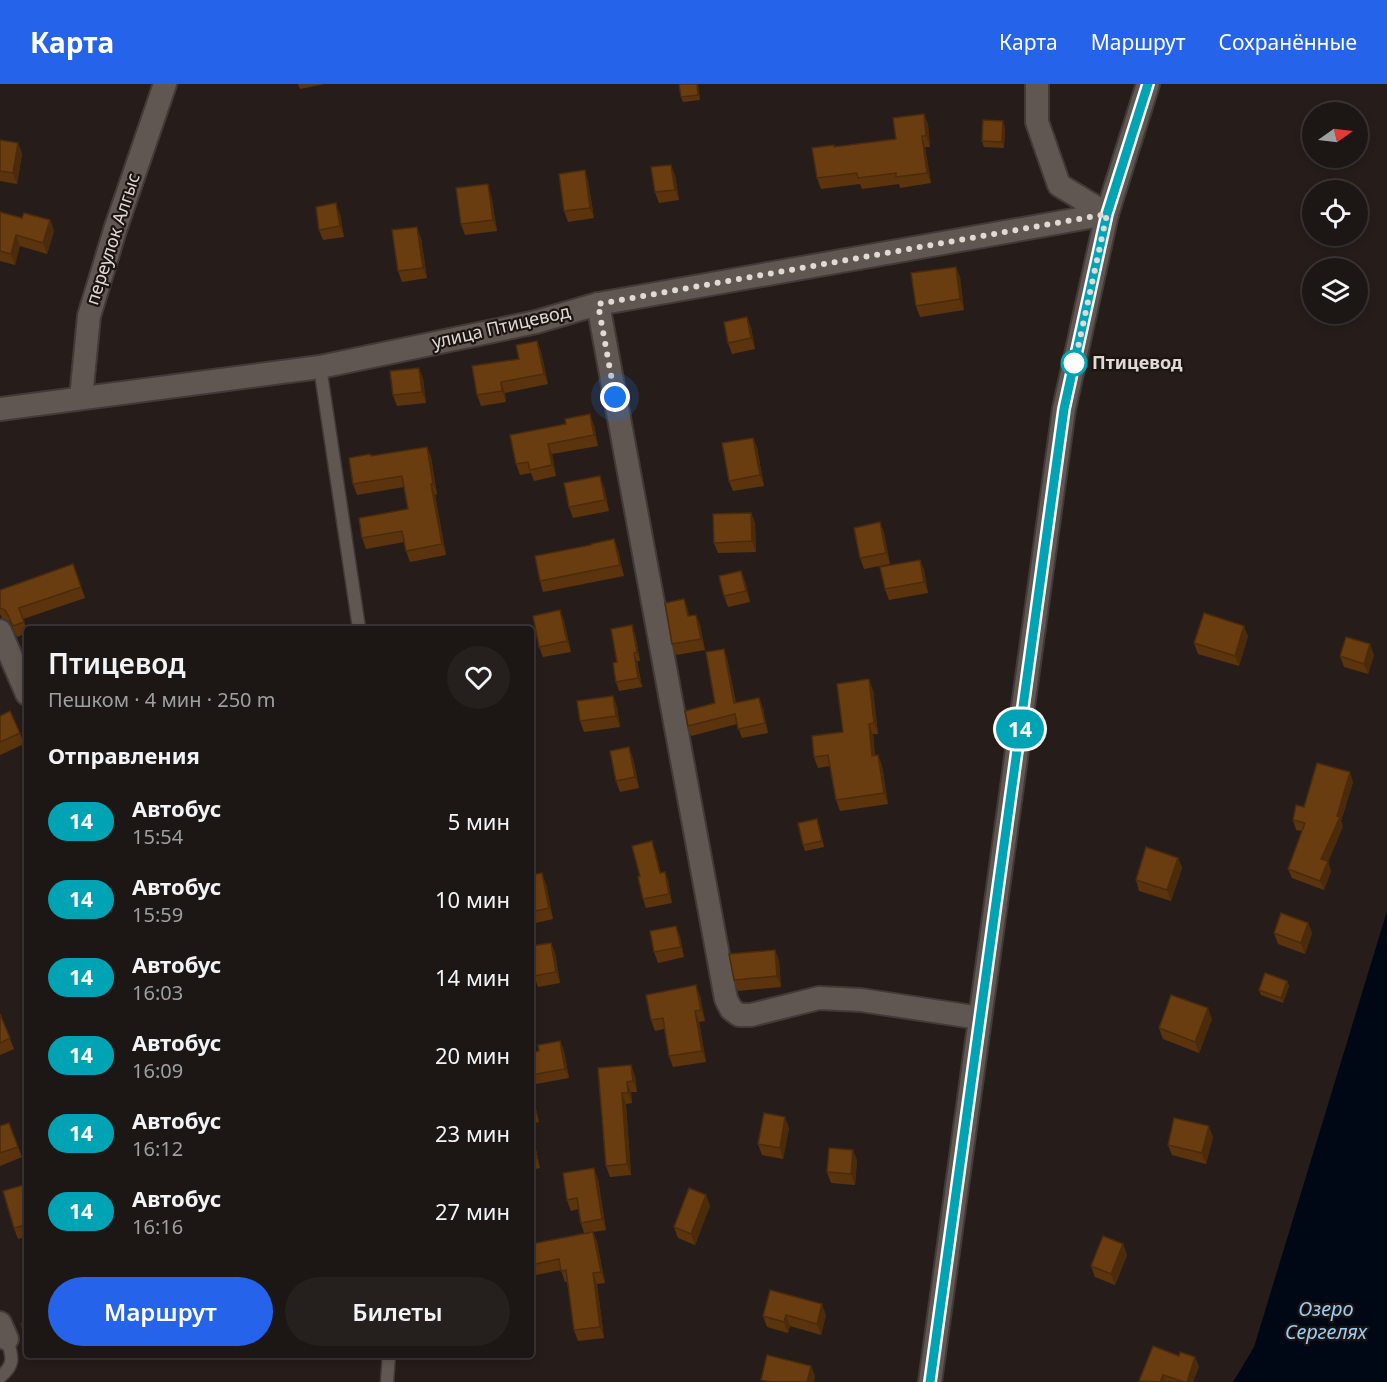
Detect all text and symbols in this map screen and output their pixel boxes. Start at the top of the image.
text: Карта [30,23,114,61]
text: Карта [999,28,1058,56]
text: Маршрут [1091,28,1186,56]
text: Сохранённые [1219,28,1357,56]
north arrow [1302,102,1368,168]
map controls [1302,102,1368,324]
street label: переулок Алгыс [79,170,145,308]
button: locate [1302,180,1368,246]
button: layers [1302,258,1368,324]
street label: улица Птицевод [429,298,572,354]
marker: Птицевод [1061,350,1087,376]
place label: Птицевод [1092,350,1183,374]
your location [600,382,630,412]
text: Птицевод [48,644,186,682]
button: heart [447,646,510,709]
text: Пешком · 4 мин · 250 m [48,686,275,713]
line badge: 14 [993,710,1047,748]
text: 14 [1008,715,1032,743]
text: Отправления [48,740,200,770]
text: Автобус [132,793,221,823]
text: 5 мин [448,806,510,836]
text: 14 [69,807,93,835]
text: 15:54 [132,823,183,850]
text: Автобус [132,871,221,901]
text: 10 мин [435,884,510,914]
text: 14 [69,885,93,913]
text: 15:59 [132,901,183,928]
text: Автобус [132,949,221,979]
text: 14 мин [435,962,510,992]
text: 14 [69,963,93,991]
text: 16:03 [132,979,183,1006]
text: Автобус [132,1027,221,1057]
text: 20 мин [435,1040,510,1070]
text: 14 [69,1041,93,1069]
text: 16:09 [132,1057,183,1084]
text: Автобус [132,1105,221,1135]
text: 23 мин [435,1118,510,1148]
text: 14 [69,1119,93,1147]
text: 16:12 [132,1135,183,1162]
text: Автобус [132,1183,221,1213]
text: 27 мин [435,1196,510,1226]
text: 14 [69,1197,93,1225]
text: 16:16 [132,1213,183,1240]
button: Маршрут [48,1277,273,1346]
button: Билеты [285,1277,510,1346]
water label: Озеро Сергелях [1285,1295,1368,1345]

